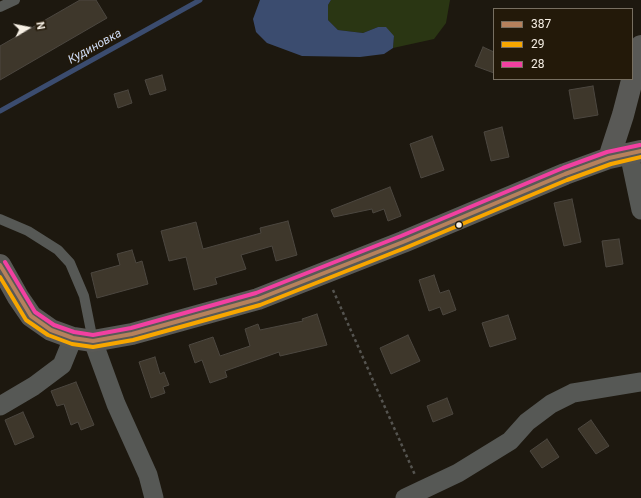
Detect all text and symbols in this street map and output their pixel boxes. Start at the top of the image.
north arrow [8,8,48,48]
legend [493,8,633,80]
text: 387 [531,17,551,31]
text: N [33,21,47,31]
water label: Кудиновка [66,26,124,68]
text: 29 [531,37,545,51]
text: 28 [531,57,545,71]
unlabelled marker [454,220,464,230]

